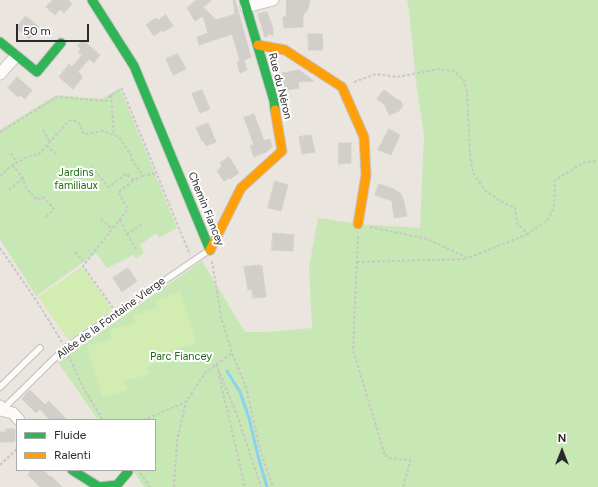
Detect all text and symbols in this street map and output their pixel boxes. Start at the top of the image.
scale bar [18,16,91,42]
text: 50 m [23,24,51,38]
street label: Rue du Néron [265,52,295,120]
park label: Jardins familiaux [54,166,98,192]
street label: Chemin Fiancey [185,170,227,248]
street label: Allée de la Fontaine Vierge [54,274,168,362]
park label: Parc Fiancey [150,350,212,364]
legend [16,419,156,471]
text: Fluide [54,428,86,442]
north arrow [542,431,582,471]
text: N [558,432,566,445]
text: Ralenti [54,448,91,462]

